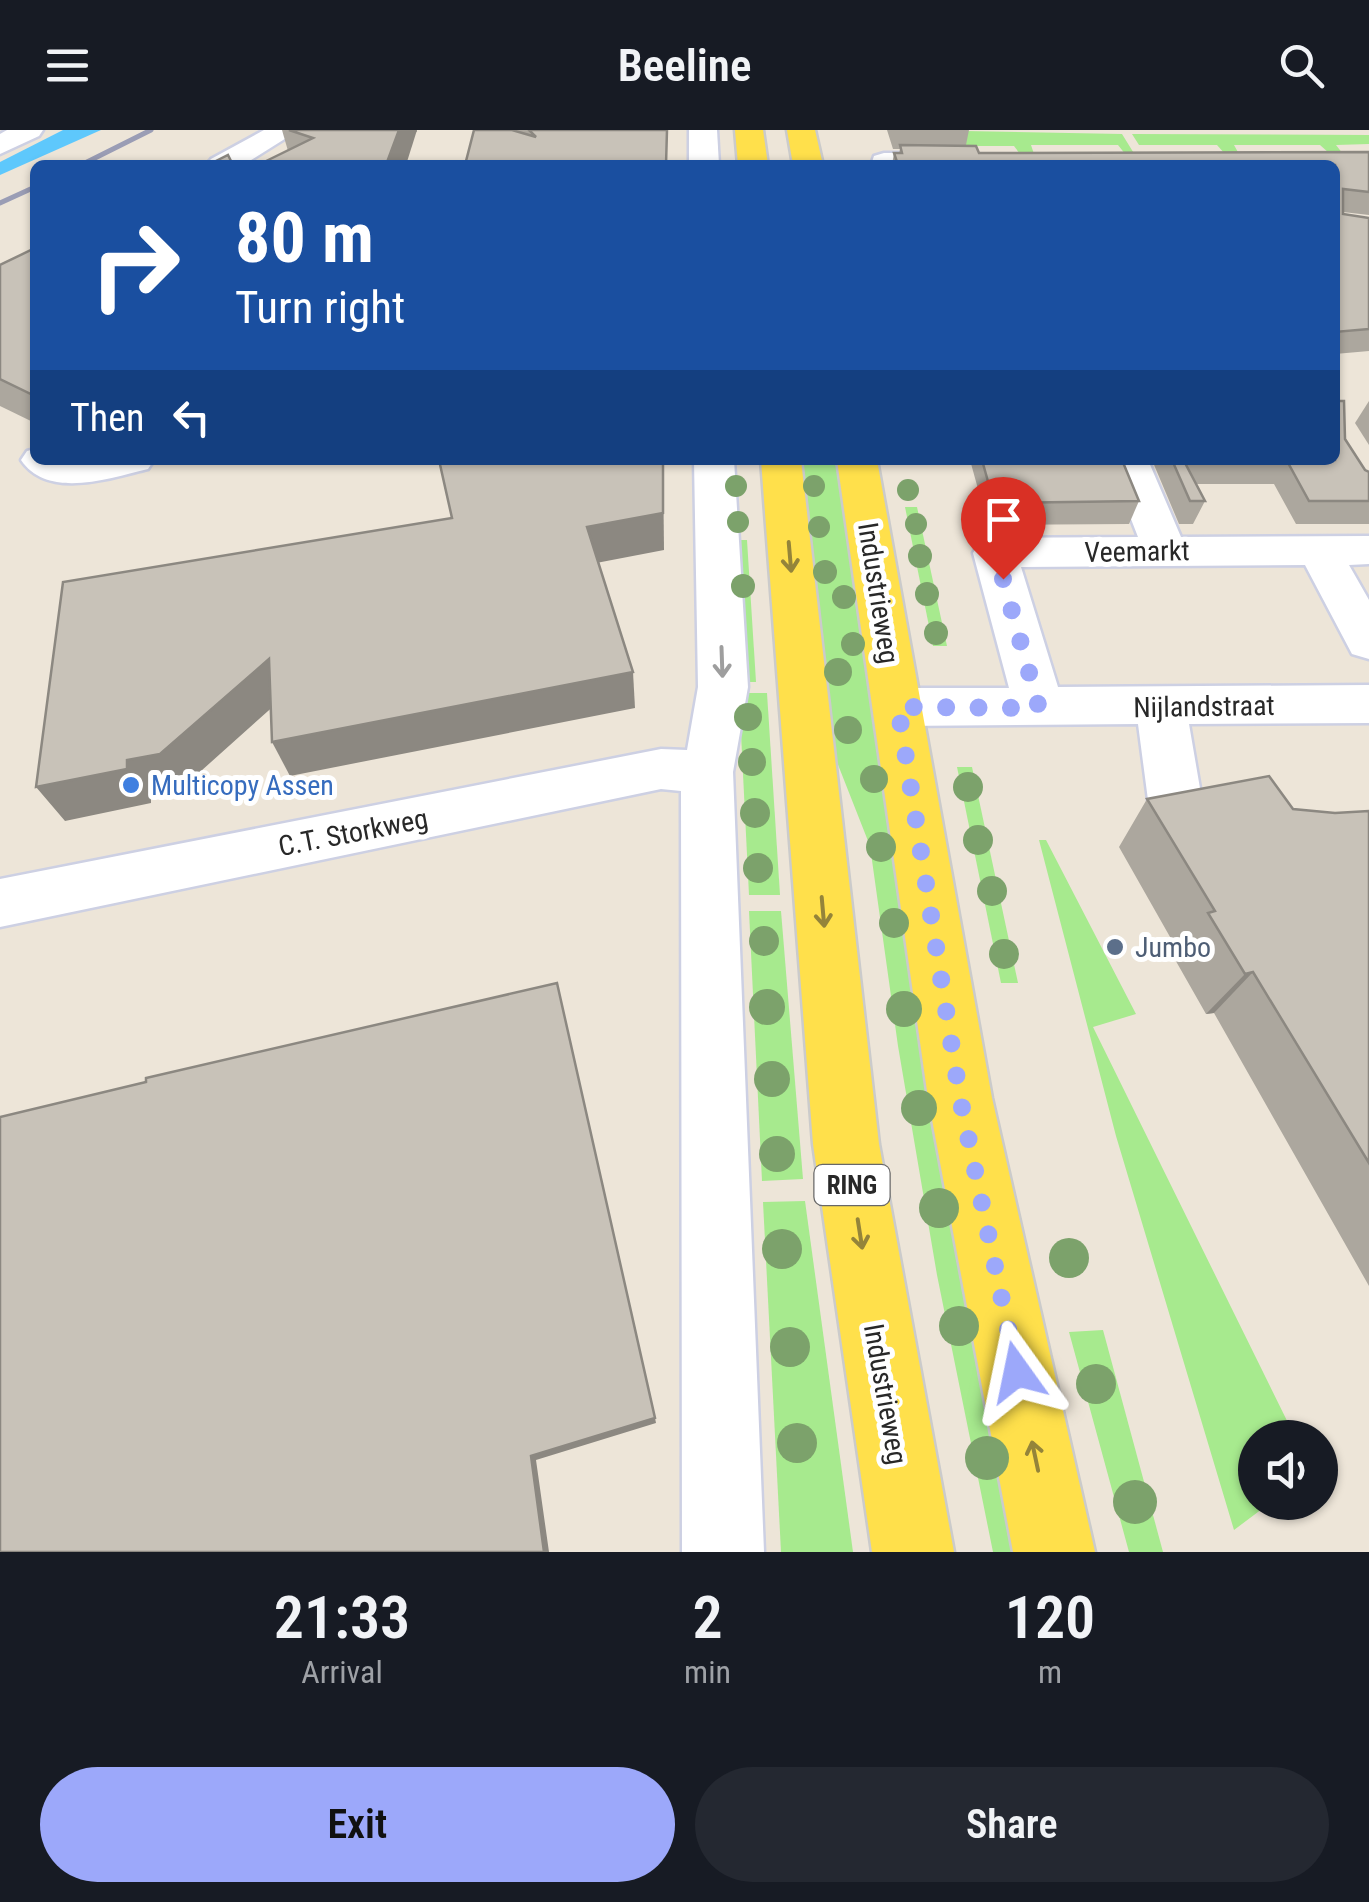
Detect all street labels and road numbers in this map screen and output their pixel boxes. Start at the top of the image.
street label: Industrieweg [851,520,906,666]
street label: Veemarkt [1084,534,1190,569]
street label: Nijlandstraat [1133,689,1275,724]
street label: C.T. Storkweg [276,802,431,863]
road number: RING [814,1165,890,1205]
street label: Industrieweg [857,1321,914,1467]

